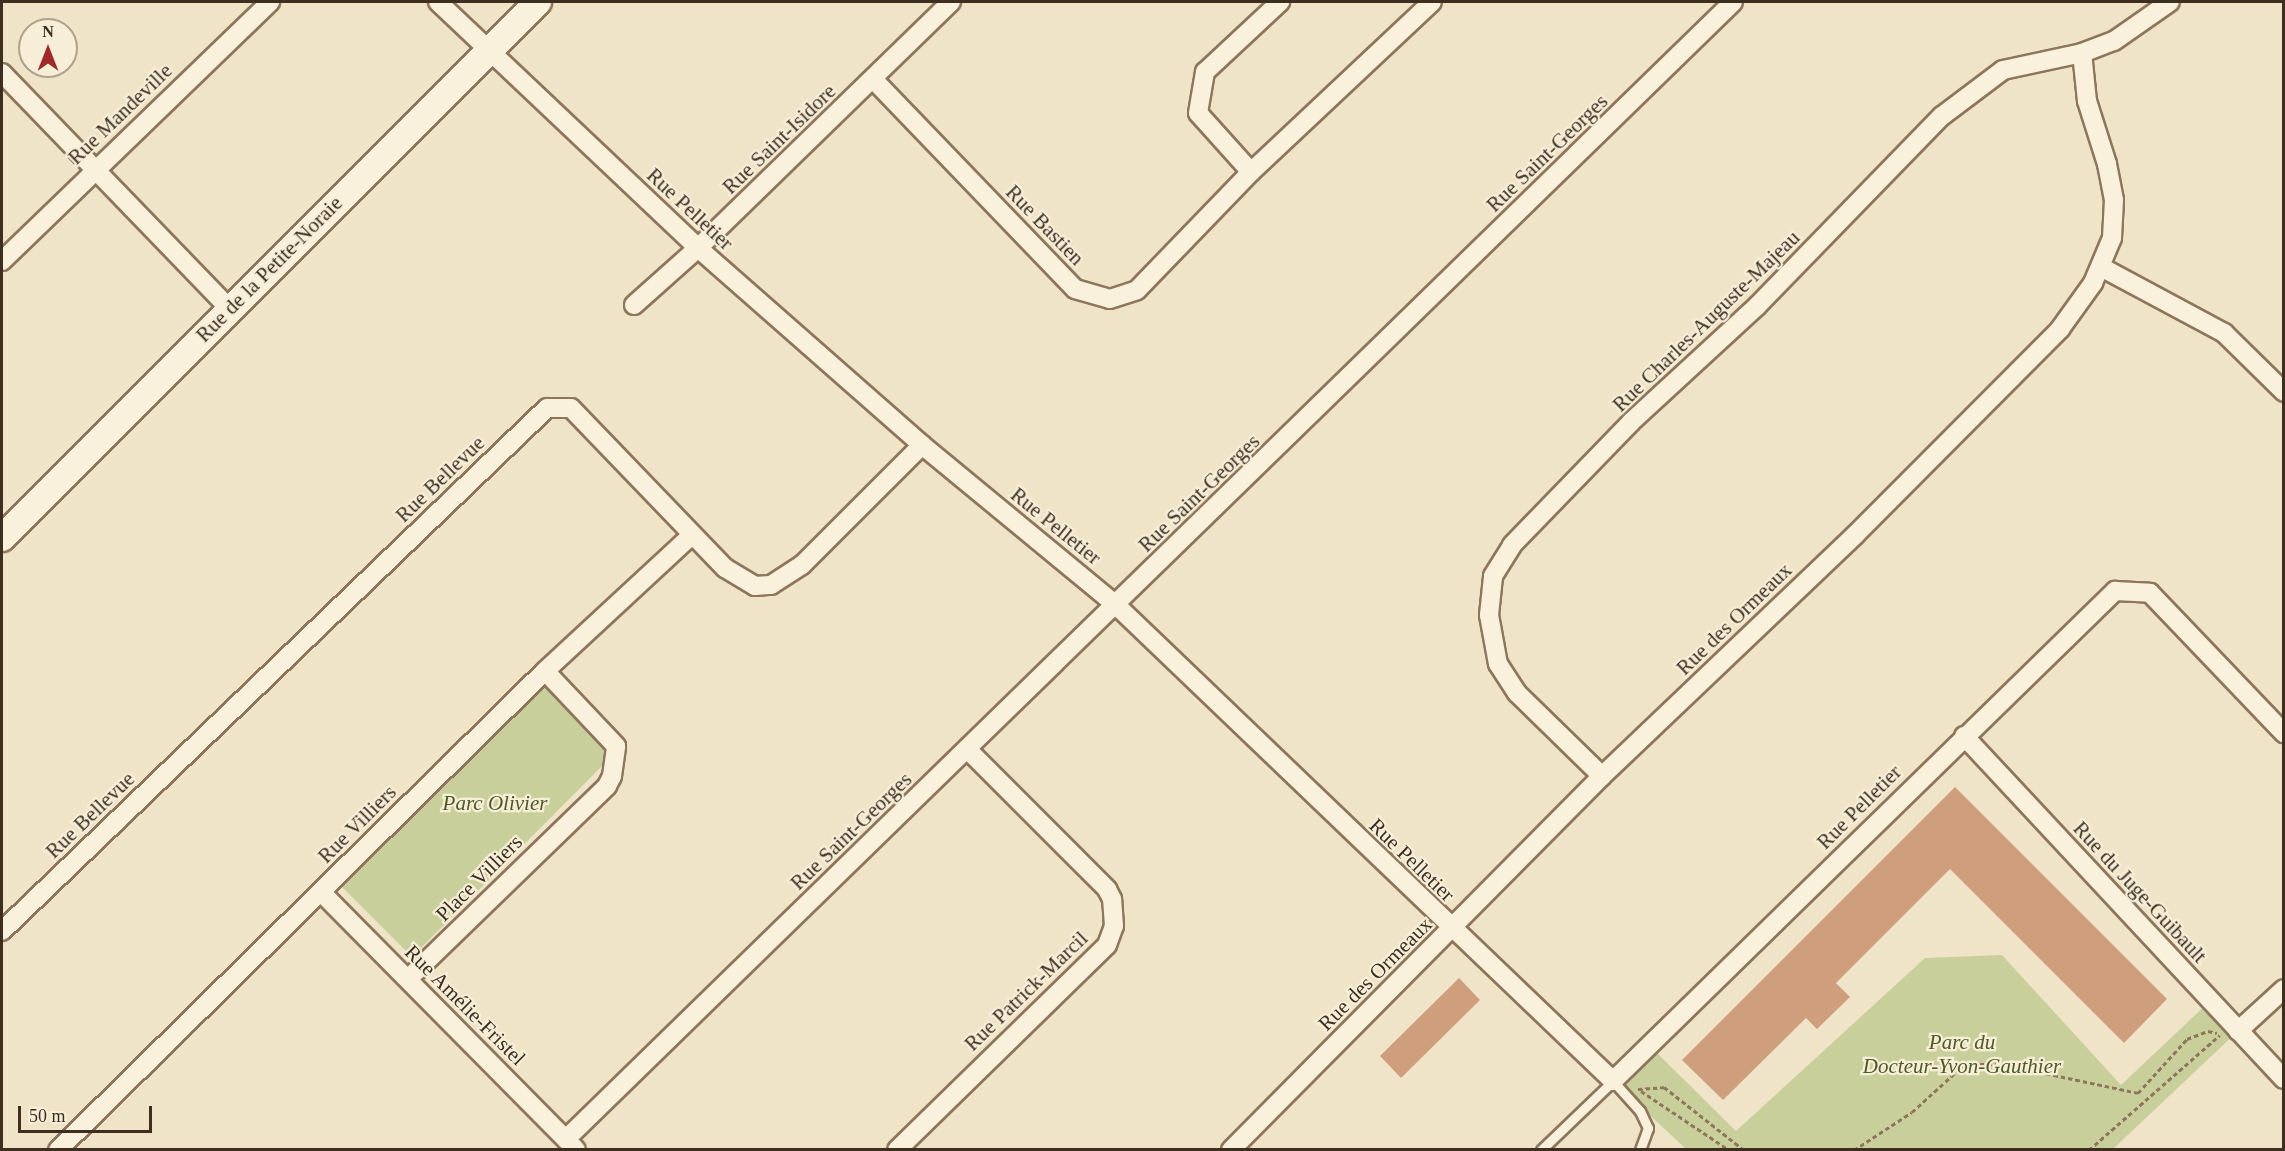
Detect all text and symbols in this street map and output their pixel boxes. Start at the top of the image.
north arrow [18,18,78,78]
text: N [42,23,54,40]
street label: Rue Mandeville [63,58,177,170]
street label: Rue Saint-Isidore [717,79,841,199]
street label: Rue Saint-Georges [1481,89,1613,217]
street label: Rue Pelletier [642,163,738,255]
street label: Rue Bastien [1000,180,1090,270]
street label: Rue de la Petite-Noraie [191,191,347,347]
street label: Rue Charles-Auguste-Majeau [1607,225,1805,417]
street label: Rue Saint-Georges [1133,429,1265,557]
street label: Rue Bellevue [390,430,490,528]
street label: Rue Pelletier [1006,482,1106,570]
street label: Rue des Ormeaux [1671,558,1797,680]
street label: Rue Pelletier [1812,760,1906,854]
street label: Rue Bellevue [40,766,140,864]
street label: Rue Saint-Georges [785,767,917,895]
street label: Rue Villiers [312,779,402,869]
park label: Parc Olivier [443,790,547,816]
street label: Rue Pelletier [1364,813,1460,907]
street label: Rue du Juge-Guibault [2068,816,2212,968]
street label: Place Villiers [430,829,528,927]
street label: Rue des Ormeaux [1313,912,1437,1036]
street label: Rue Patrick-Marcil [959,926,1093,1056]
street label: Rue Amélie-Fristel [399,939,531,1071]
park label: Parc du Docteur-Yvon-Gauthier [1863,1029,2061,1079]
scale bar [21,1094,154,1132]
text: 50 m [29,1106,66,1126]

